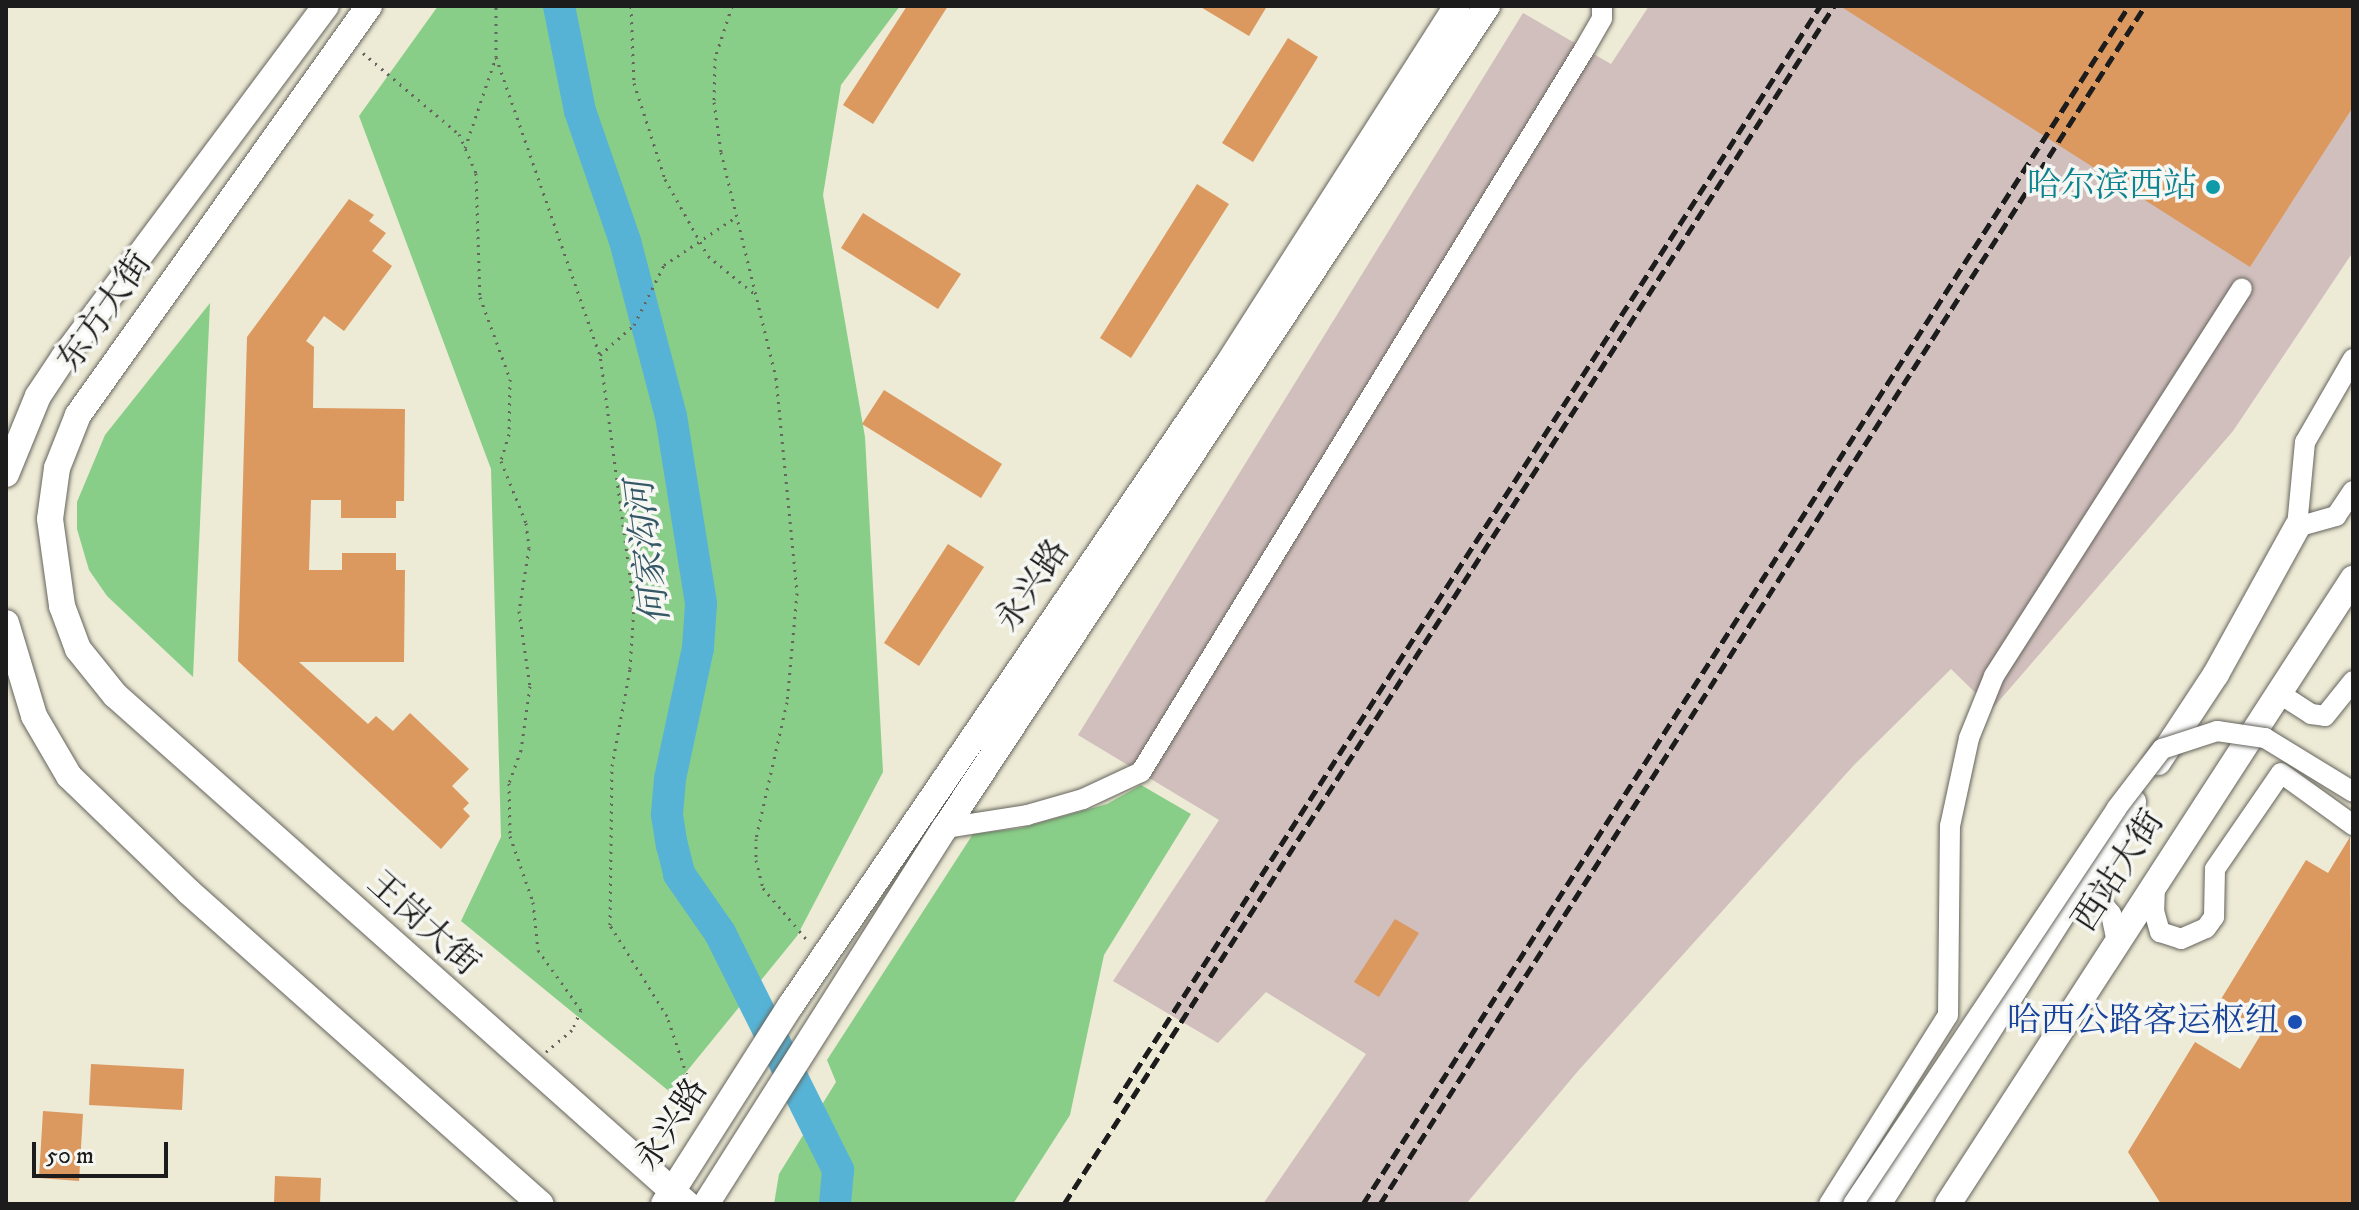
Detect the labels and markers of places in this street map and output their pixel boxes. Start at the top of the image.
place label: 哈尔滨西站 [2027,167,2197,207]
marker: 哈尔滨西站 [2204,178,2222,196]
place label: 哈西公路客运枢纽 [2007,1002,2279,1042]
marker: 哈西公路客运枢纽 [2286,1013,2304,1031]

